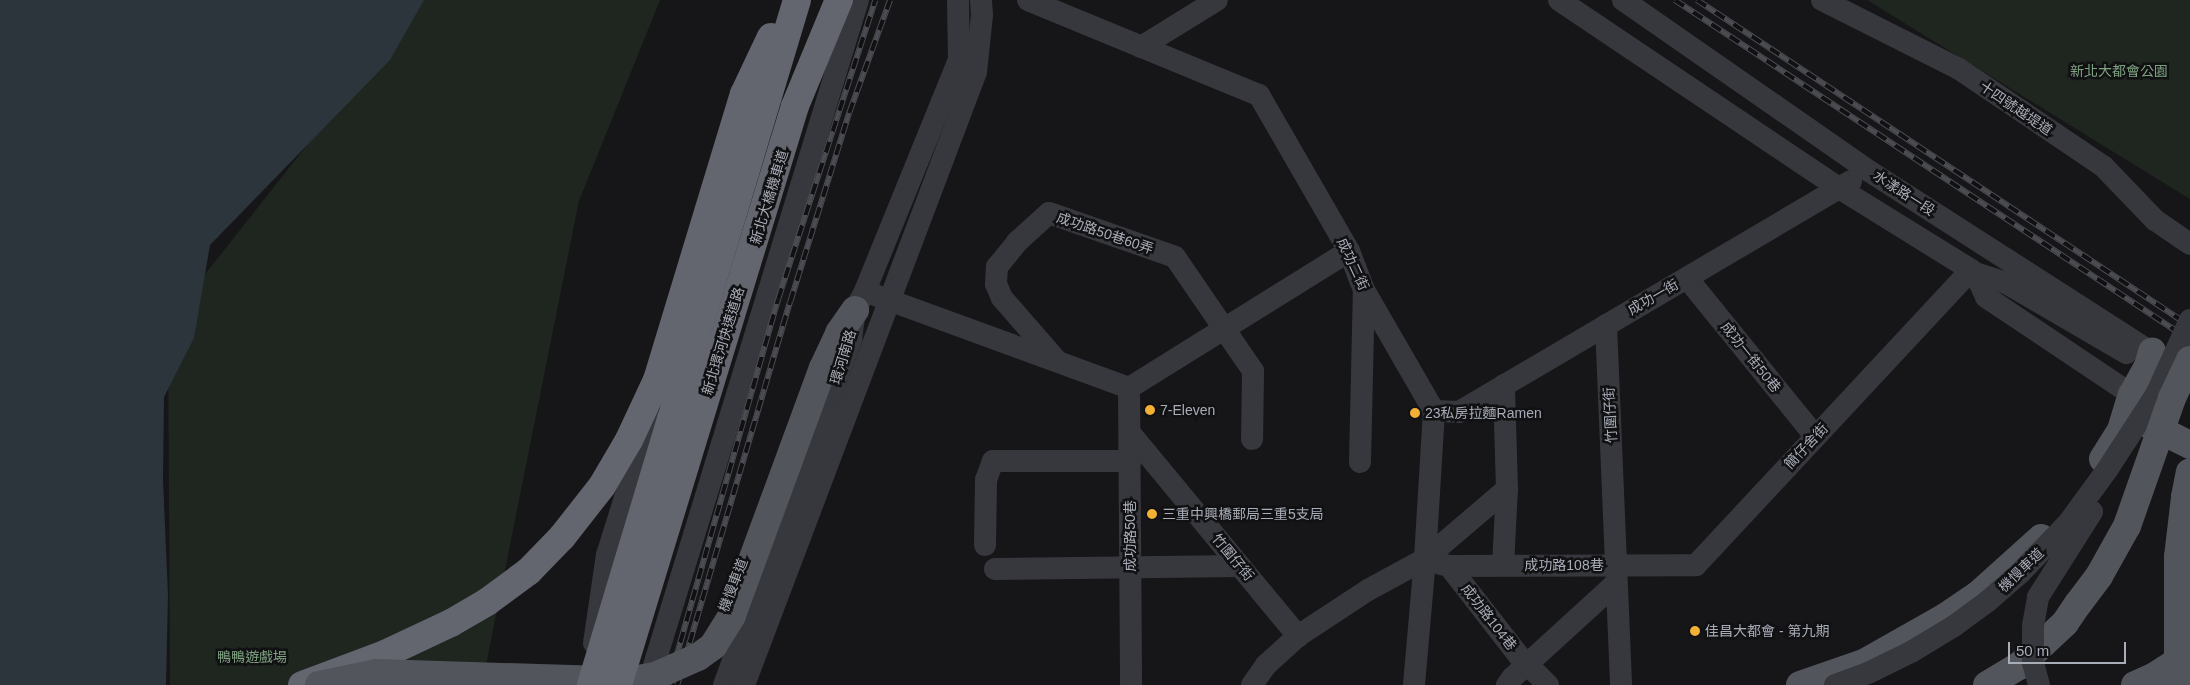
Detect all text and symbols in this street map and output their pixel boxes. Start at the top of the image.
park label: 新北大都會公園 [2070,63,2168,79]
street label: 十四號越堤道 [1976,78,2056,138]
street label: 新北大橋機車道 [747,148,791,246]
street label: 水漾路一段 [1870,167,1938,219]
street label: 成功路50巷60弄 [1054,209,1156,257]
street label: 成功二街 [1334,235,1372,293]
street label: 成功一街 [1625,276,1681,318]
street label: 新北環河快速道路 [699,285,747,397]
street label: 成功一街50巷 [1718,318,1784,396]
street label: 環河南路 [827,328,859,386]
street label: 竹圍仔街 [1600,387,1620,443]
place label: 7-Eleven [1160,402,1215,418]
marker: 7-Eleven [1144,404,1156,416]
place label: 23私房拉麵Ramen [1425,405,1542,421]
marker: 23私房拉麵Ramen [1409,407,1421,419]
street label: 簡仔舍街 [1781,420,1831,472]
street label: 成功路50巷 [1122,500,1138,572]
place label: 三重中興橋郵局三重5支局 [1162,506,1324,522]
marker: 三重中興橋郵局三重5支局 [1146,508,1158,520]
street label: 竹圍仔街 [1209,530,1257,584]
street label: 機慢車道 [1995,545,2047,595]
street label: 機慢車道 [715,556,751,614]
street label: 成功路108巷 [1524,557,1604,573]
street label: 成功路104巷 [1458,581,1520,653]
place label: 佳昌大都會 - 第九期 [1705,623,1829,639]
marker: 佳昌大都會 - 第九期 [1689,625,1701,637]
scale bar [2010,632,2128,664]
text: 50 m [2016,642,2049,659]
park label: 鴨鴨遊戲場 [217,649,287,665]

